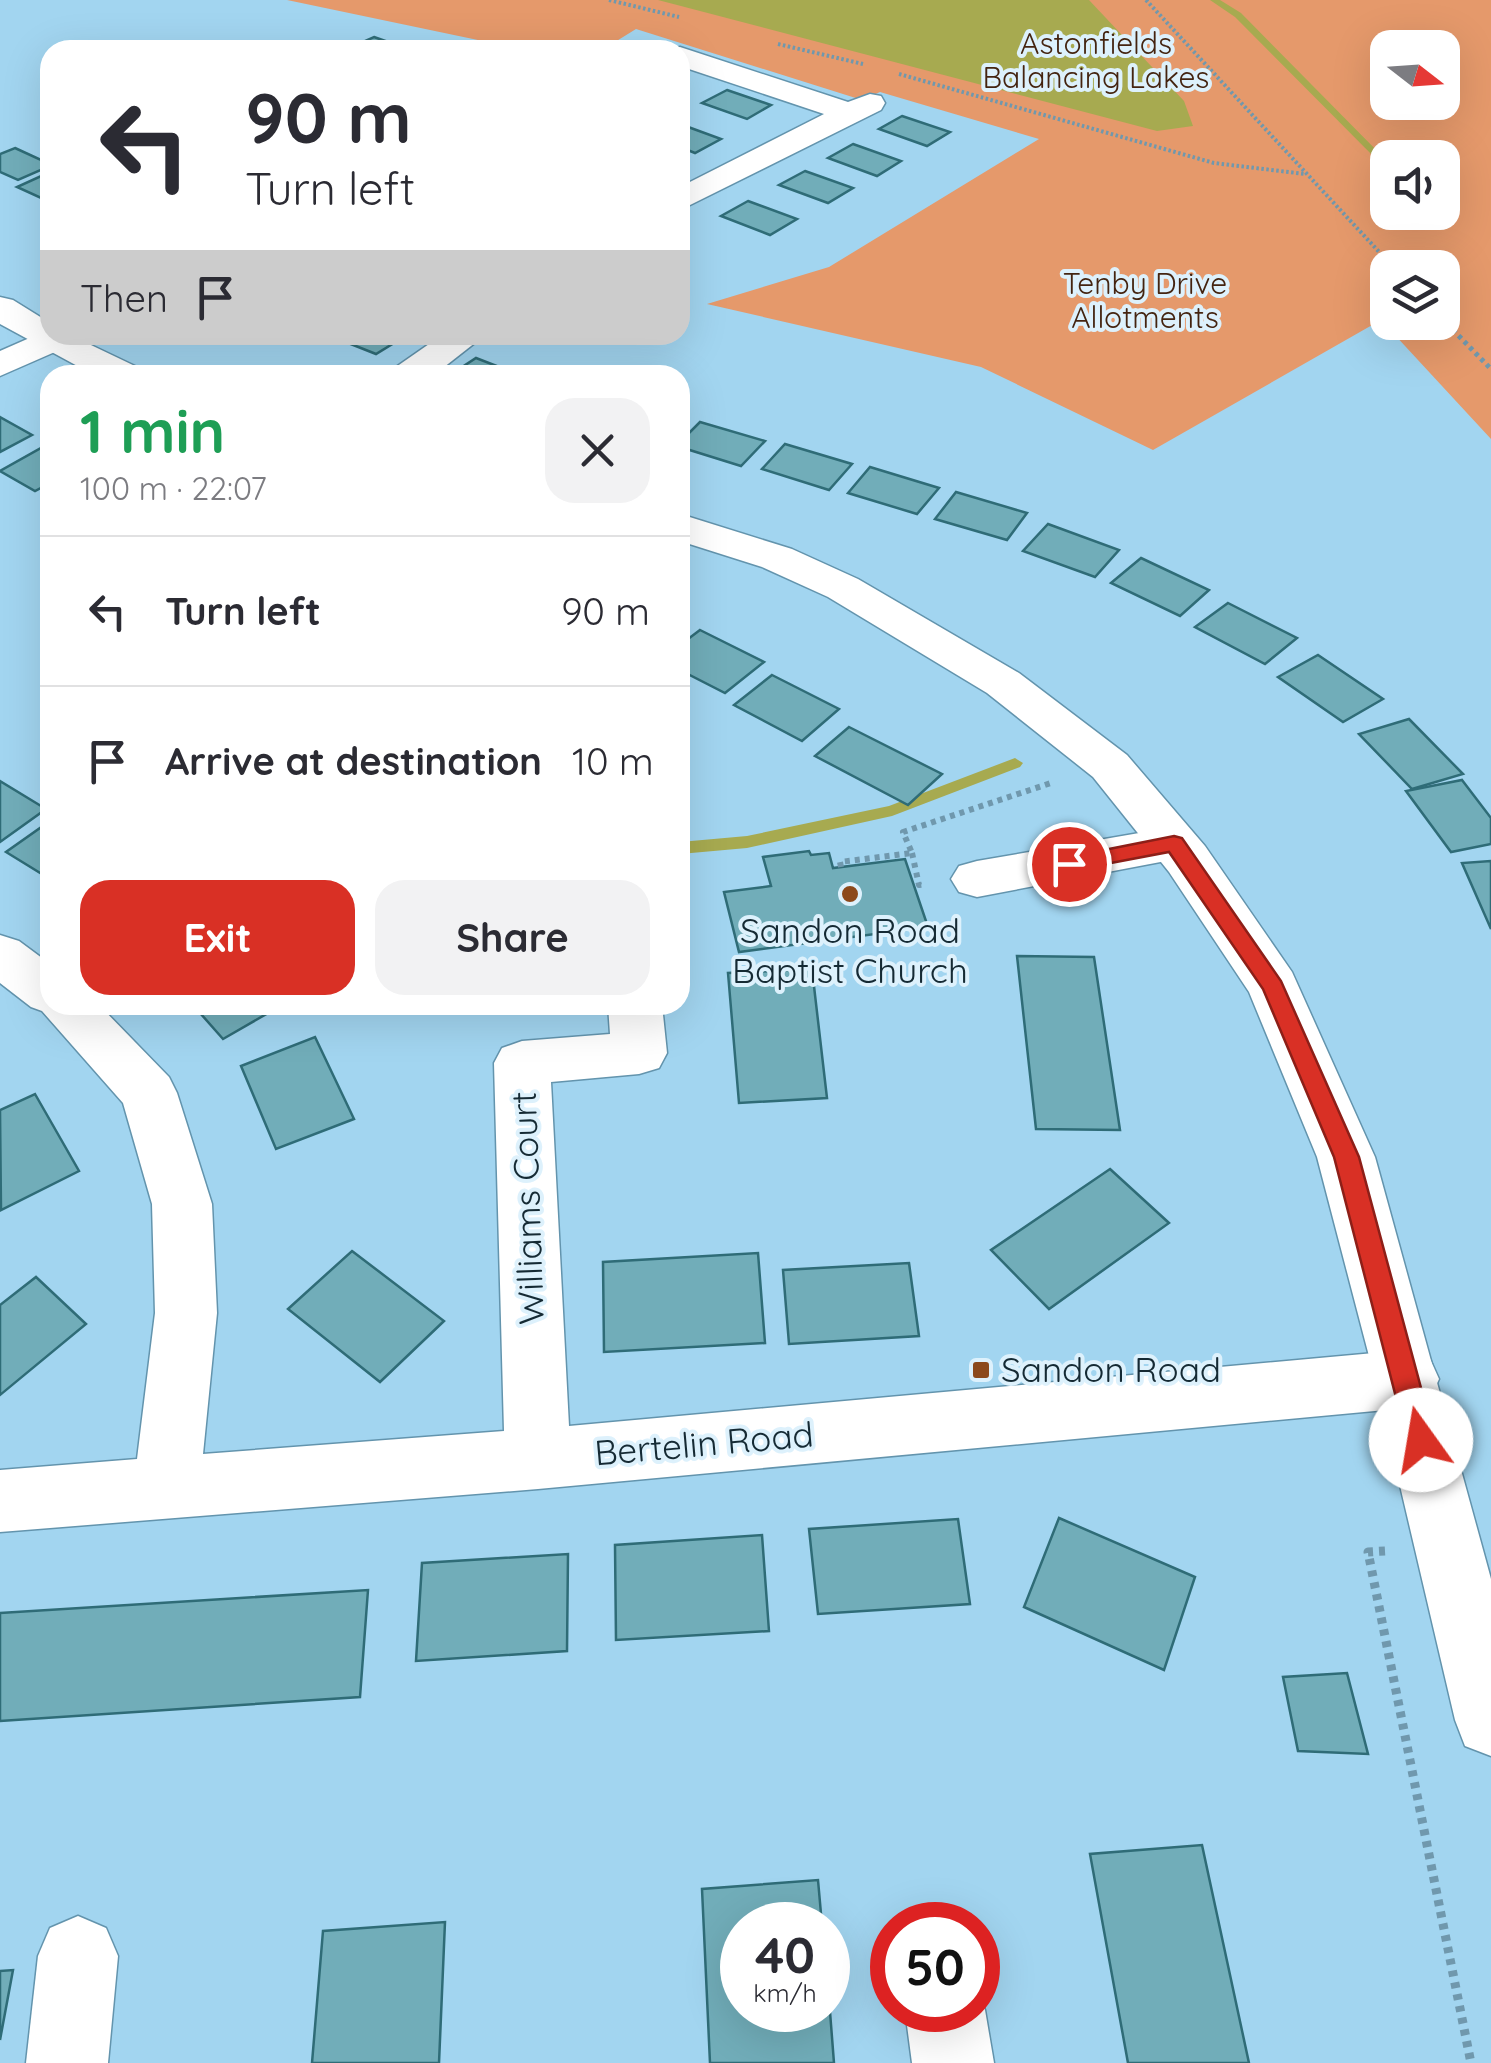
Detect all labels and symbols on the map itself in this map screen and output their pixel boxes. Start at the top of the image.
park label: Astonfields Balancing Lakes [983,24,1209,96]
north arrow [1370,30,1460,120]
park label: Tenby Drive Allotments [1063,264,1227,336]
pin [1027,822,1112,907]
marker: Sandon Road Baptist Church [839,883,861,905]
place label: Sandon Road Baptist Church [732,908,968,992]
street label: Williams Court [501,1091,553,1325]
place label: Sandon Road [1001,1347,1221,1391]
marker: Sandon Road [970,1359,992,1381]
position arrow [1369,1388,1473,1492]
street label: Bertelin Road [593,1412,815,1474]
speed limit sign: 50 [870,1902,1000,2032]

